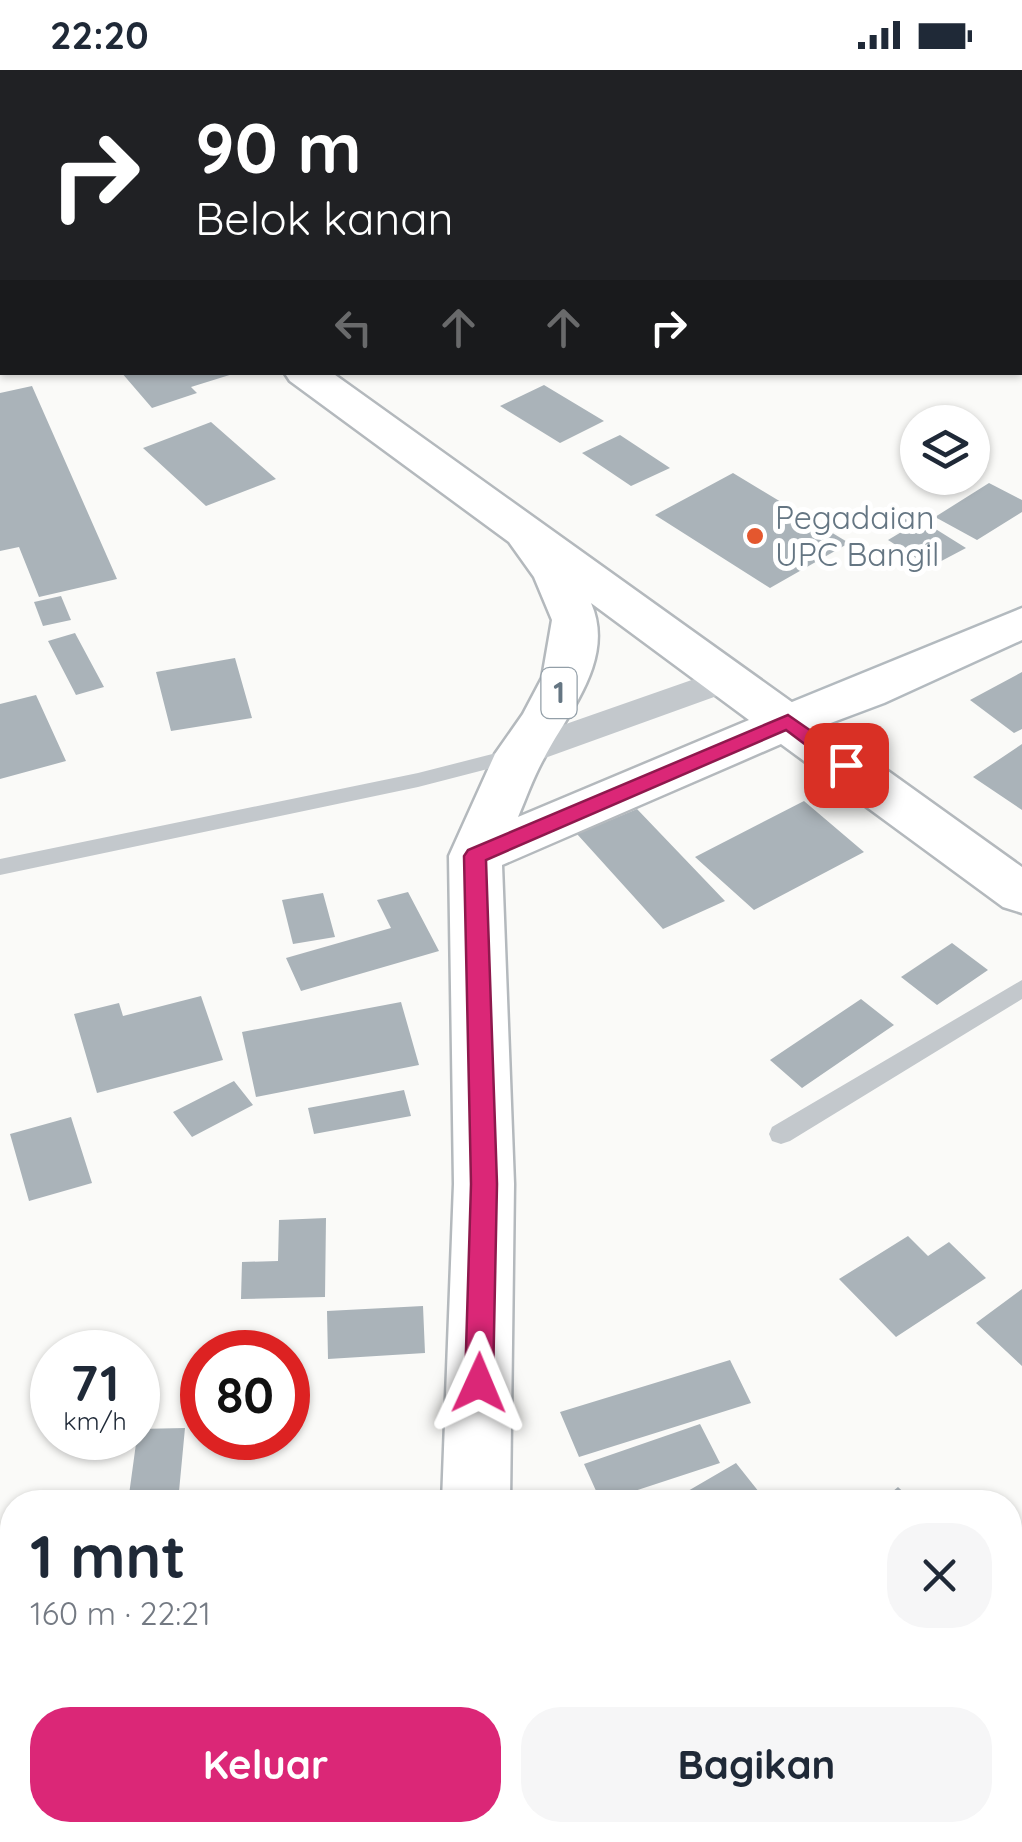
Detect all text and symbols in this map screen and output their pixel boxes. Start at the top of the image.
text: 22:20 [50,11,149,59]
text: 90 m [195,103,362,191]
icon: right [30,110,160,240]
text: Belok kanan [195,190,454,246]
icon: left [326,300,381,355]
icon: ahead [431,300,486,355]
icon: ahead [536,300,591,355]
icon: right [641,300,696,355]
map controls [900,405,990,495]
button: layers [900,405,990,495]
place label: Pegadaian UPC Bangil [775,497,939,574]
marker: Pegadaian UPC Bangil [744,525,766,547]
road number: 1 [542,668,576,718]
pin [804,723,889,808]
icon: arrive [819,738,874,793]
speed limit sign: 80 [180,1330,310,1460]
position arrow [427,1331,531,1435]
text: 71 [71,1351,119,1414]
text: km/h [63,1405,127,1436]
text: 1 mnt [30,1518,186,1593]
button: close [887,1523,992,1628]
text: 160 m · 22:21 [30,1593,211,1633]
button: Keluar [30,1707,501,1822]
button: Bagikan [521,1707,992,1822]

